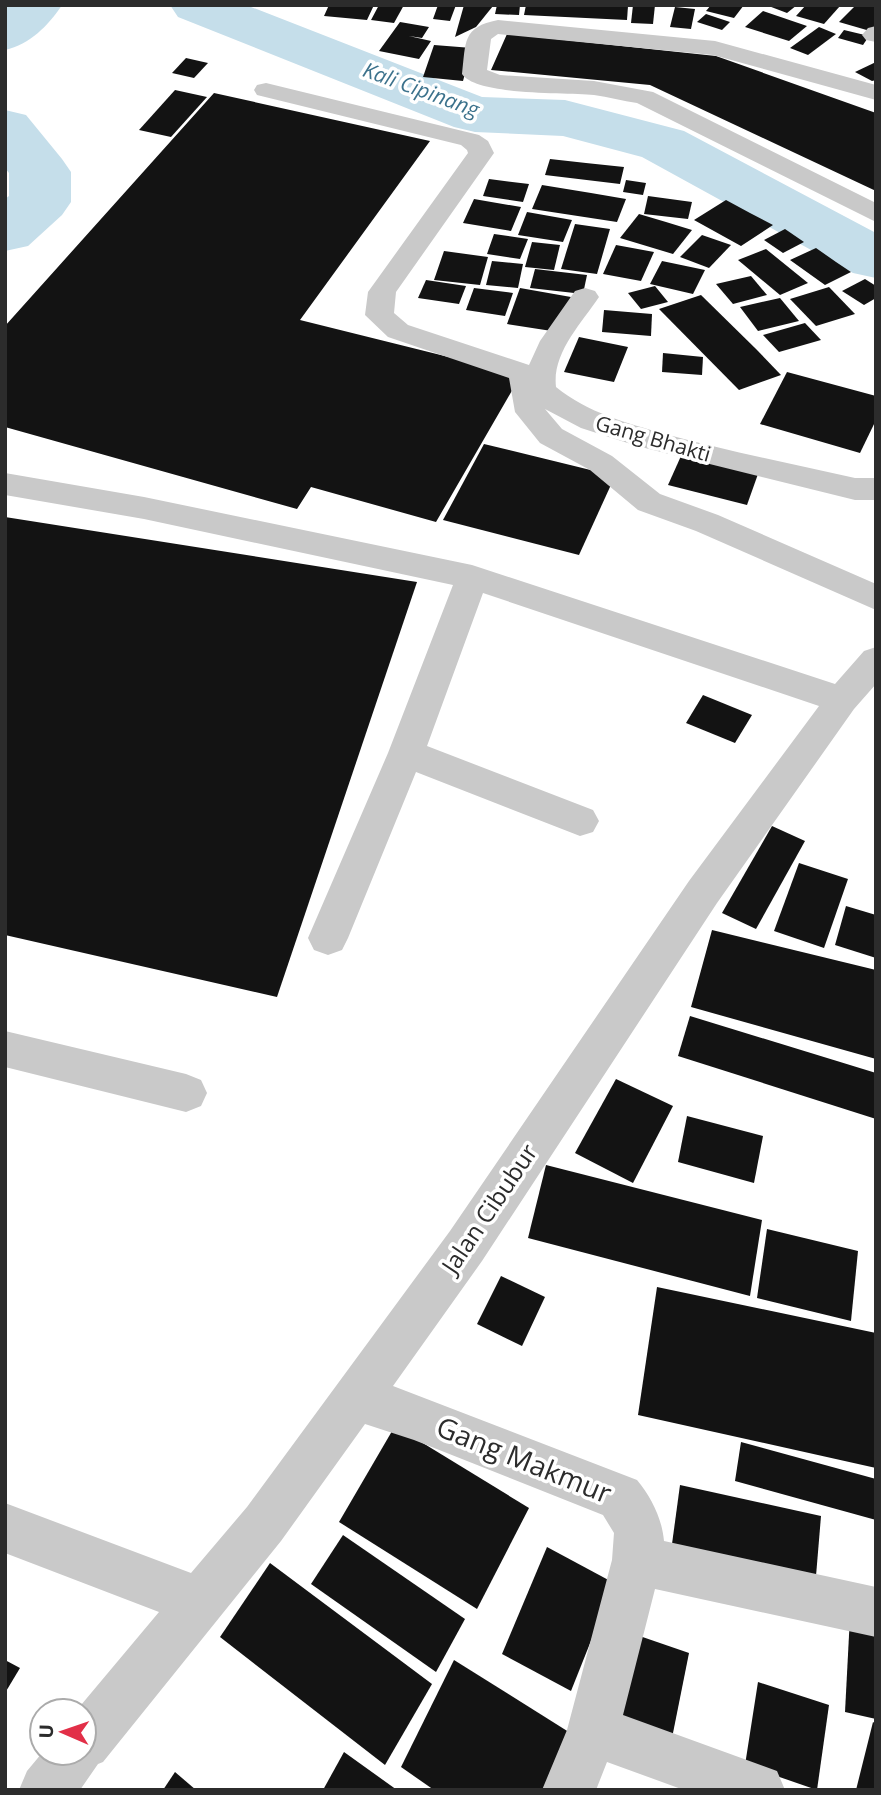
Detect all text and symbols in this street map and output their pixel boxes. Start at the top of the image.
water label: Kali Cipinang [359,55,484,123]
street label: Gang Bhakti [592,408,714,468]
street label: Jalan Cibubur [432,1137,544,1281]
street label: Gang Makmur [431,1407,618,1512]
north arrow [28,1697,98,1767]
text: U [33,1724,59,1739]

